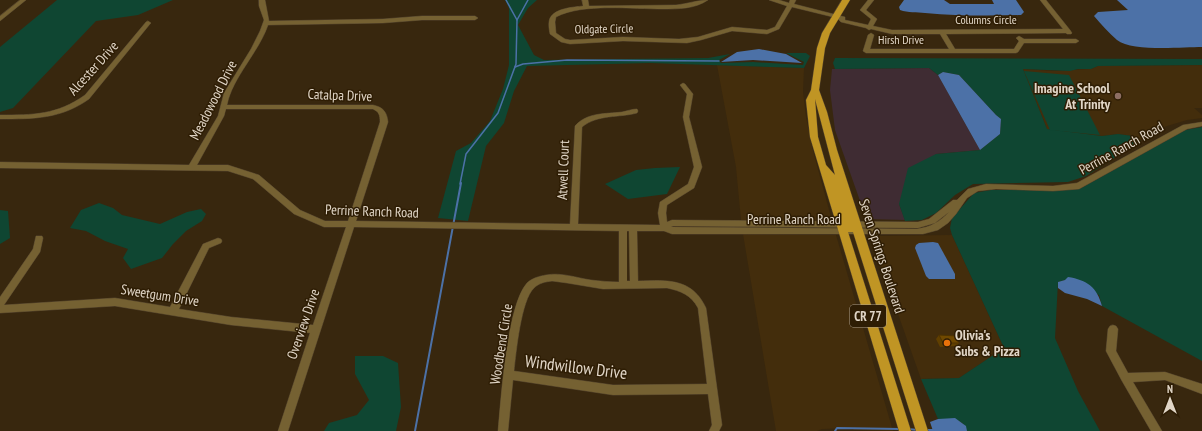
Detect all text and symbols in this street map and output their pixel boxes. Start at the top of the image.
street label: Columns Circle [955,12,1017,27]
street label: Oldgate Circle [575,20,633,37]
street label: Hirsh Drive [878,32,924,47]
street label: Alcester Drive [64,37,122,99]
street label: Meadowood Drive [185,57,241,143]
place label: Imagine School At Trinity [1034,79,1111,113]
street label: Catalpa Drive [307,85,373,105]
marker: Imagine School At Trinity [1113,91,1123,101]
street label: Perrine Ranch Road [1076,117,1166,179]
street label: Atwell Court [553,140,573,200]
street label: Seven Springs Boulevard [855,197,909,315]
street label: Perrine Ranch Road [325,200,419,222]
street label: Perrine Ranch Road [747,210,841,228]
street label: Sweetgum Drive [120,280,201,310]
street label: Overview Drive [283,286,323,361]
street label: Woodbend Circle [486,302,516,386]
road number: CR 77 [850,305,886,327]
place label: Olivia's Subs & Pizza [955,326,1020,360]
marker: Olivia's Subs & Pizza [942,338,952,348]
street label: Windwillow Drive [524,350,628,384]
north arrow [1150,379,1190,419]
text: N [1167,382,1173,396]

